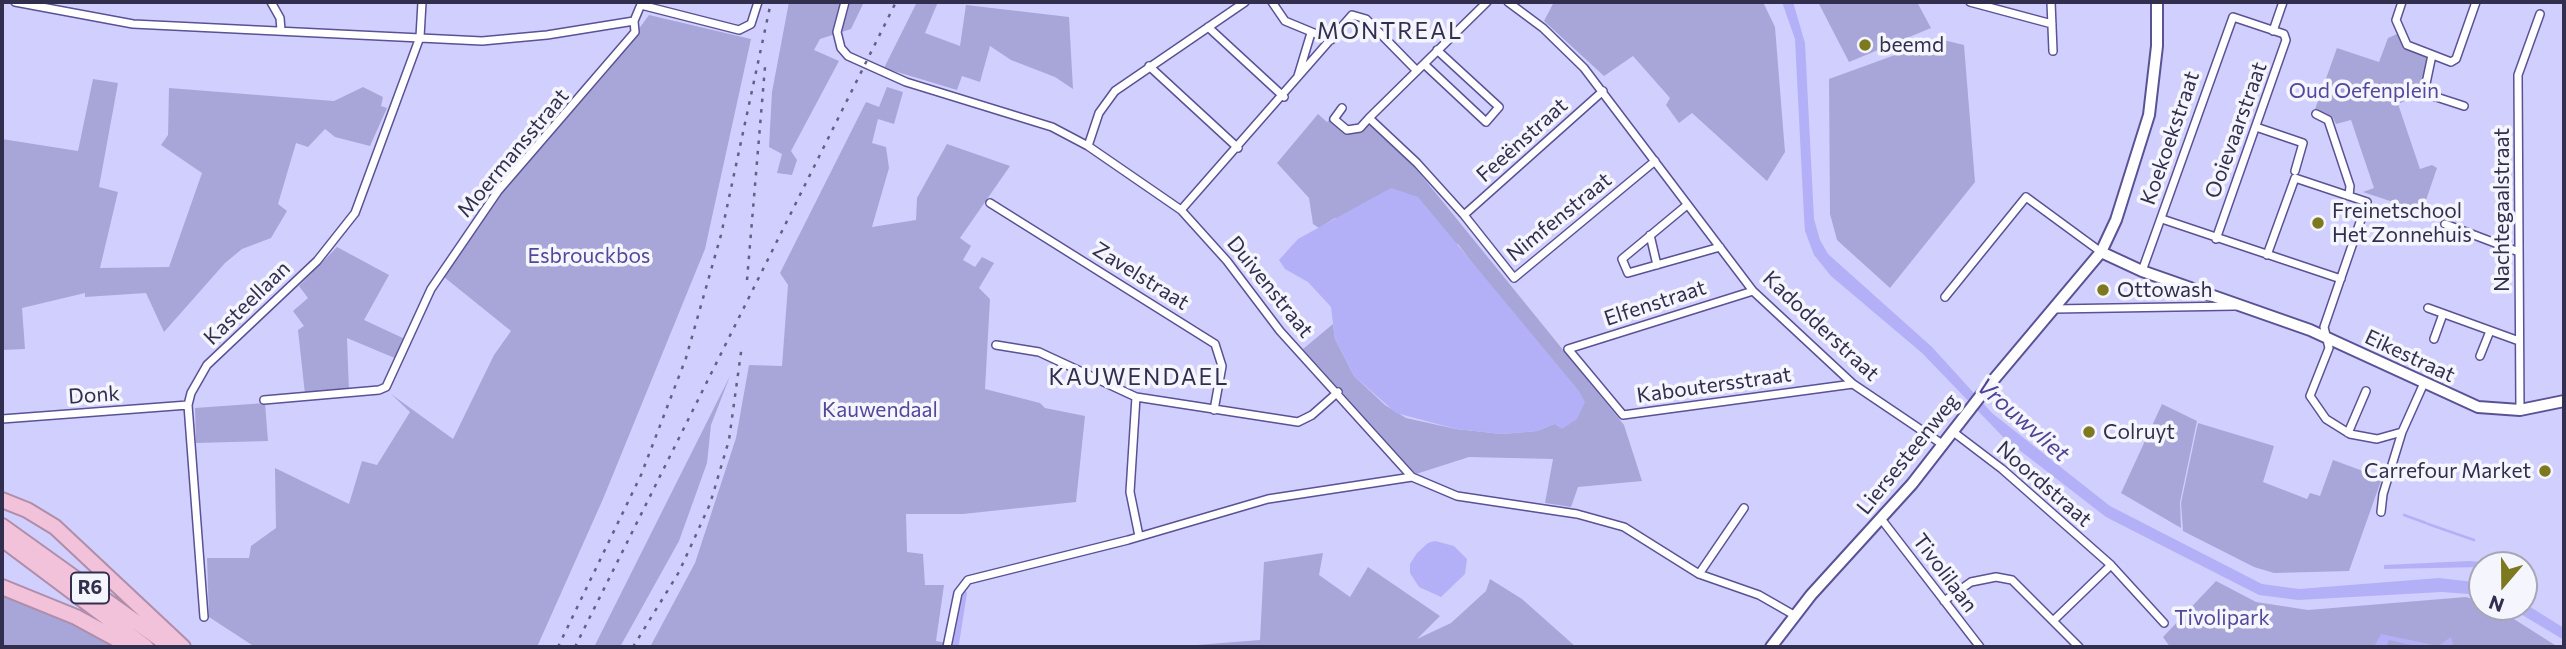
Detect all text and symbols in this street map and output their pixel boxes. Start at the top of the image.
district label: MONTREAL [1318,17,1462,45]
place label: beemd [1879,32,1944,58]
marker: beemd [1857,37,1873,53]
street label: Ooievaarstraat [2200,58,2272,202]
street label: Koekoekstraat [2135,68,2205,208]
park label: Oud Oefenplein [2289,78,2439,104]
street label: Moermansstraat [452,84,574,222]
street label: Feeënstraat [1471,93,1573,187]
street label: Nachtegaalstraat [2489,128,2515,292]
street label: Nimfenstraat [1502,167,1616,267]
place label: Freinetschool Het Zonnehuis [2332,198,2472,248]
marker: Freinetschool Het Zonnehuis [2310,215,2326,231]
street label: Duivenstraat [1222,231,1318,343]
street label: Zavelstraat [1088,237,1194,315]
park label: Esbrouckbos [528,243,650,269]
street label: Kasteellaan [199,256,295,350]
street label: Kadodderstraat [1758,266,1884,386]
street label: Elfenstraat [1601,275,1709,331]
place label: Ottowash [2117,277,2213,303]
marker: Ottowash [2095,282,2111,298]
street label: Eikestraat [2361,324,2459,388]
street label: Kaboutersstraat [1635,362,1793,408]
district label: KAUWENDAEL [1050,363,1228,391]
water label: Vrouwvliet [1971,372,2075,468]
street label: Donk [67,381,121,409]
street label: Liersesteenweg [1852,389,1964,519]
park label: Kauwendaal [822,397,938,423]
place label: Colruyt [2103,419,2175,445]
marker: Colruyt [2081,424,2097,440]
street label: Noordstraat [1991,436,2097,532]
place label: Carrefour Market [2364,458,2531,484]
marker: Carrefour Market [2537,463,2553,479]
street label: Tivolilaan [1907,529,1983,617]
north arrow [2468,551,2538,621]
road number: R6 [71,572,109,604]
text: N [2486,591,2507,618]
park label: Tivolipark [2174,605,2270,631]

